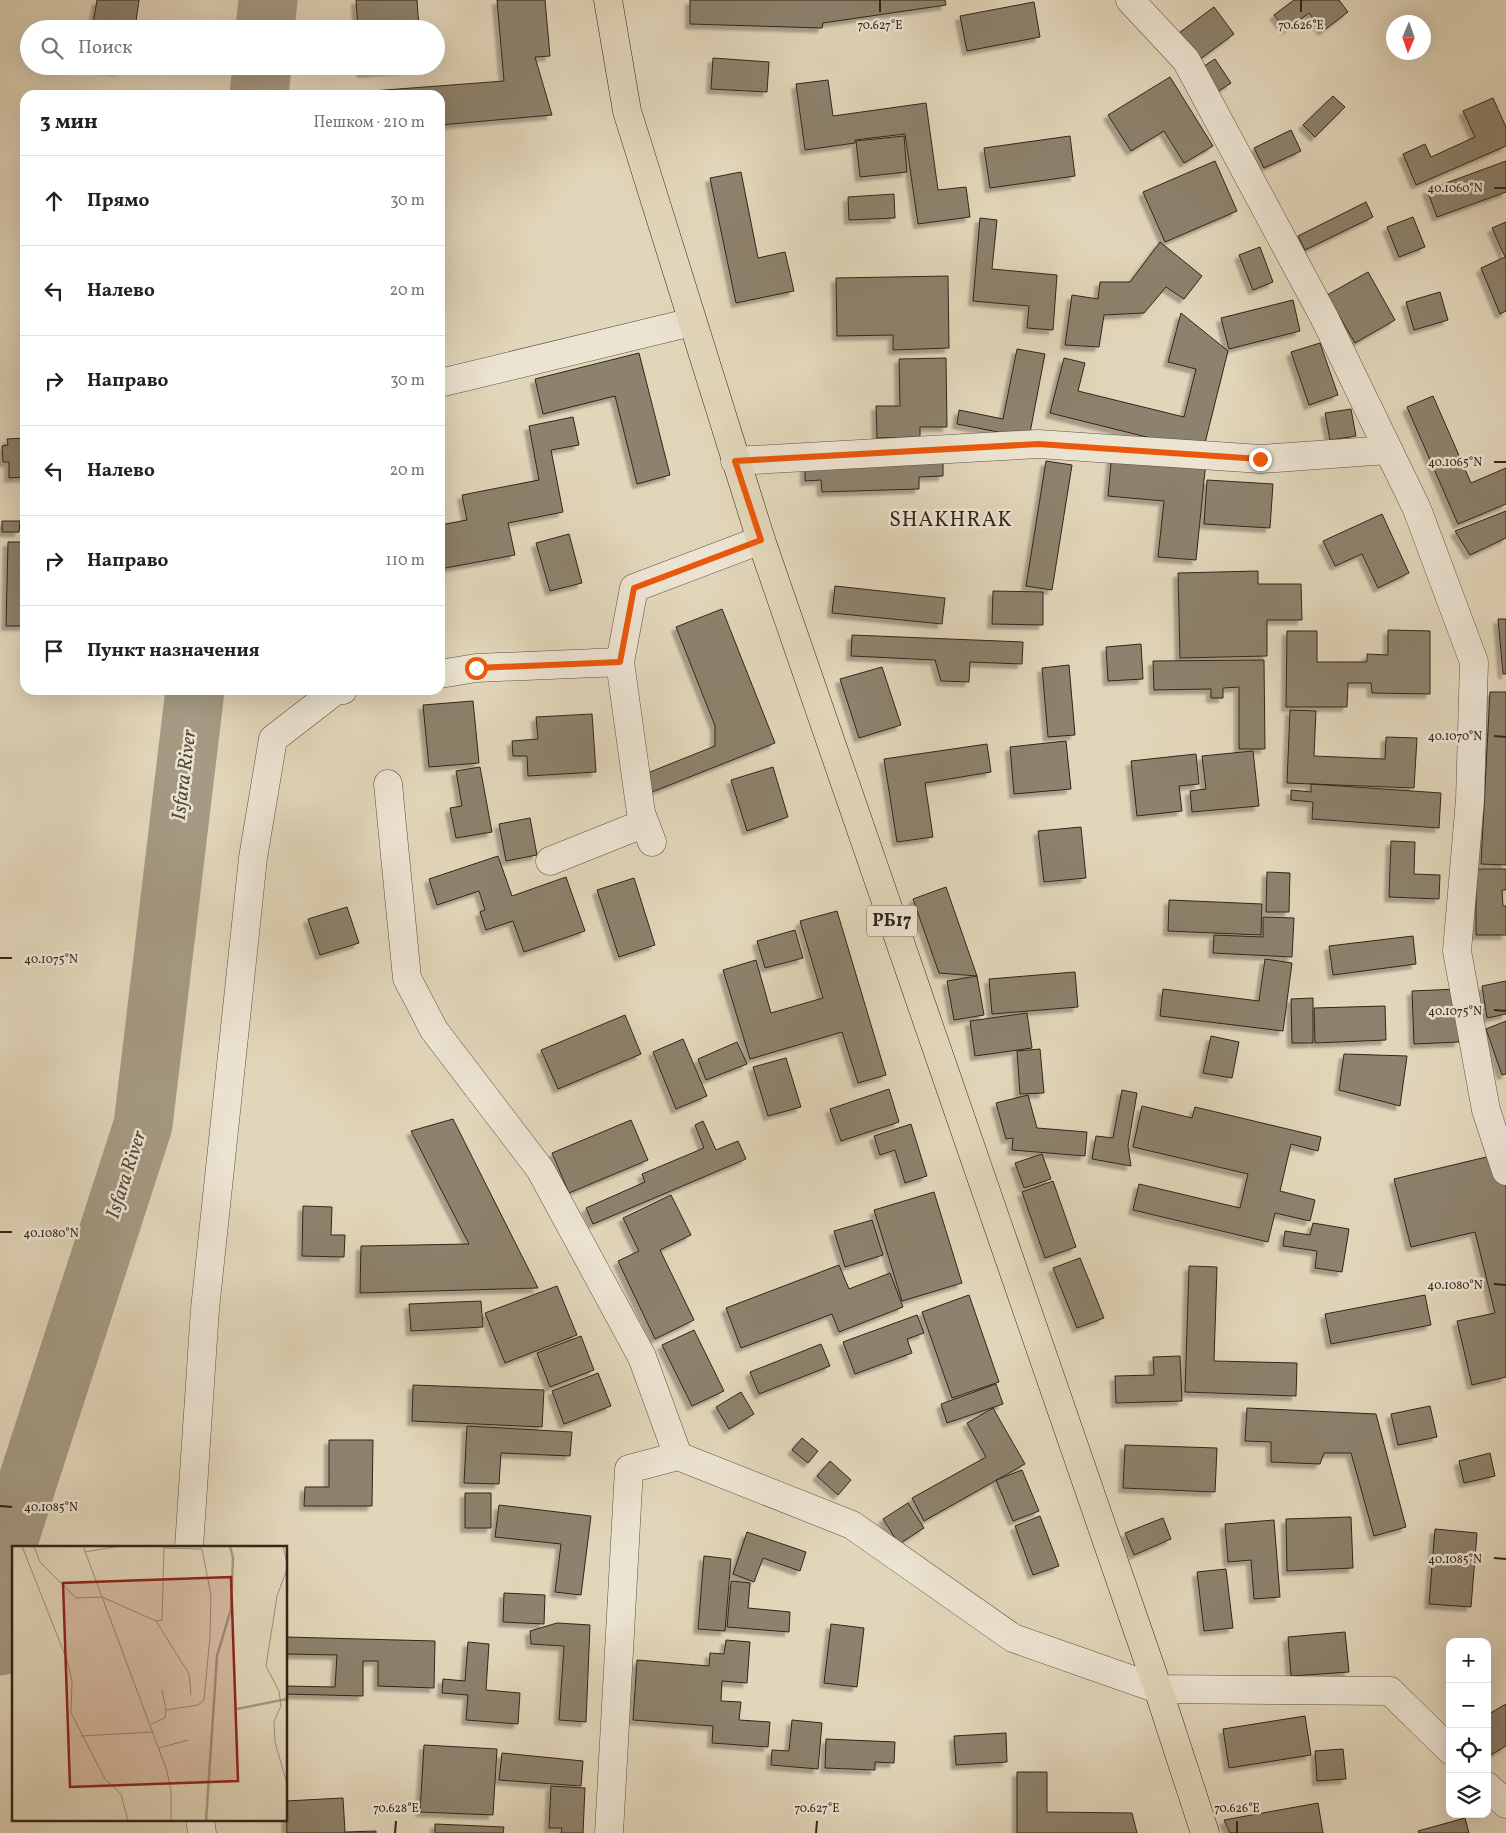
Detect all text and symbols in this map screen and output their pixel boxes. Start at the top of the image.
north arrow [1386,15,1431,60]
text: 70.627°E [857,18,903,34]
text: 70.626°E [1278,18,1324,34]
search box [20,20,445,75]
icon: search [38,34,66,62]
text: Поиск [78,35,132,61]
text: 3 мин [40,108,98,137]
text: Пешком · 210 m [313,112,425,134]
text: 40.1060°N [1427,181,1483,197]
icon: ahead [40,187,68,215]
text: Прямо [87,188,149,214]
text: 30 m [390,190,425,212]
icon: left [40,277,68,305]
text: Налево [87,278,155,304]
text: 20 m [390,280,425,302]
icon: right [40,367,68,395]
text: Направо [87,368,169,394]
text: 30 m [390,370,425,392]
route end [1249,448,1272,471]
text: 40.1065°N [1428,455,1482,471]
icon: left [40,457,68,485]
text: Налево [87,458,155,484]
text: 20 m [390,460,425,482]
district label: SHAKHRAK [889,506,1013,535]
icon: right [40,547,68,575]
text: Направо [87,548,169,574]
text: 110 m [386,550,425,572]
icon: arrive [40,637,68,665]
text: Пункт назначения [87,638,260,664]
route start [465,657,488,680]
water label: Isfara River [166,728,205,822]
text: 40.1070°N [1428,729,1482,745]
road number: РБ17 [867,906,917,936]
text: 40.1075°N [24,952,78,968]
text: 40.1075°N [1428,1004,1482,1020]
water label: Isfara River [100,1127,155,1223]
text: 40.1080°N [23,1226,79,1242]
text: 40.1080°N [1427,1278,1483,1294]
text: 40.1085°N [24,1500,78,1516]
inset map [12,1546,288,1820]
text: 40.1085°N [1428,1552,1482,1568]
map controls [1446,1638,1491,1818]
button: + [1446,1638,1491,1683]
button: − [1446,1683,1491,1728]
button: locate [1446,1728,1491,1773]
button: layers [1446,1773,1491,1818]
text: 70.628°E [373,1801,419,1817]
text: 70.627°E [794,1801,840,1817]
text: 70.626°E [1214,1801,1260,1817]

